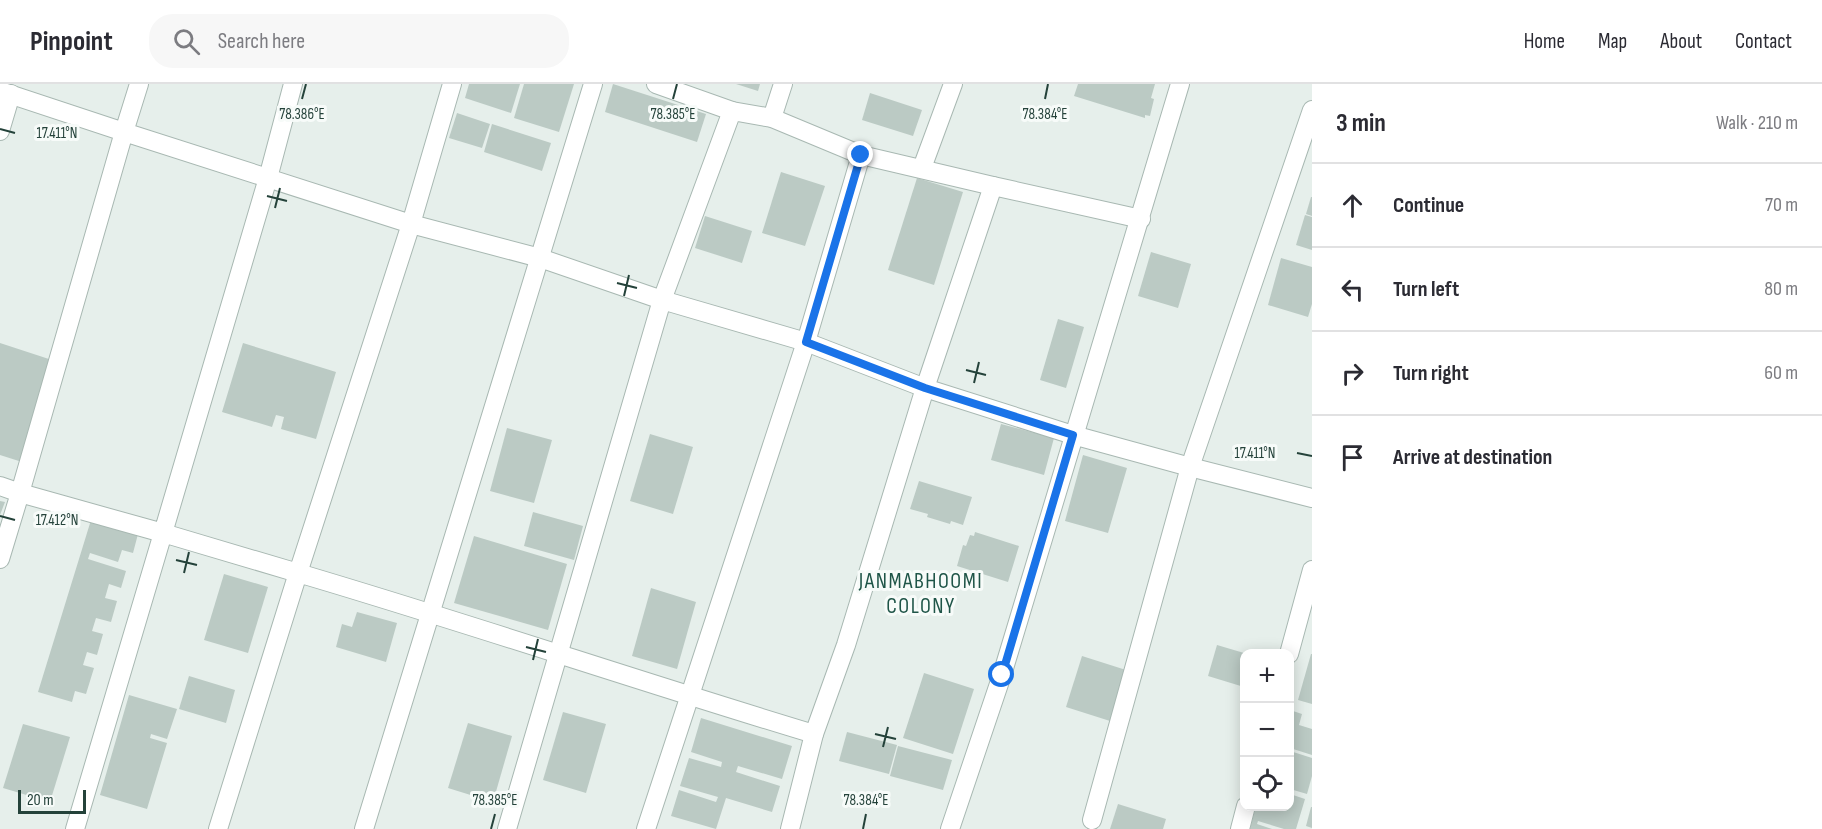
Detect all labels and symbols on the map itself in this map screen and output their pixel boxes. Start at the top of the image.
text: 78.386°E [279,105,325,124]
text: 78.385°E [651,105,695,124]
text: 78.384°E [1023,105,1067,124]
text: 17.411°N [37,124,77,143]
route end [847,141,873,167]
text: 17.411°N [1235,444,1275,463]
text: 17.412°N [36,511,78,530]
district label: JANMABHOOMI COLONY [858,568,983,620]
route start [988,661,1014,687]
scale bar [18,787,86,814]
text: 78.385°E [473,791,517,810]
text: 78.384°E [844,791,888,810]

